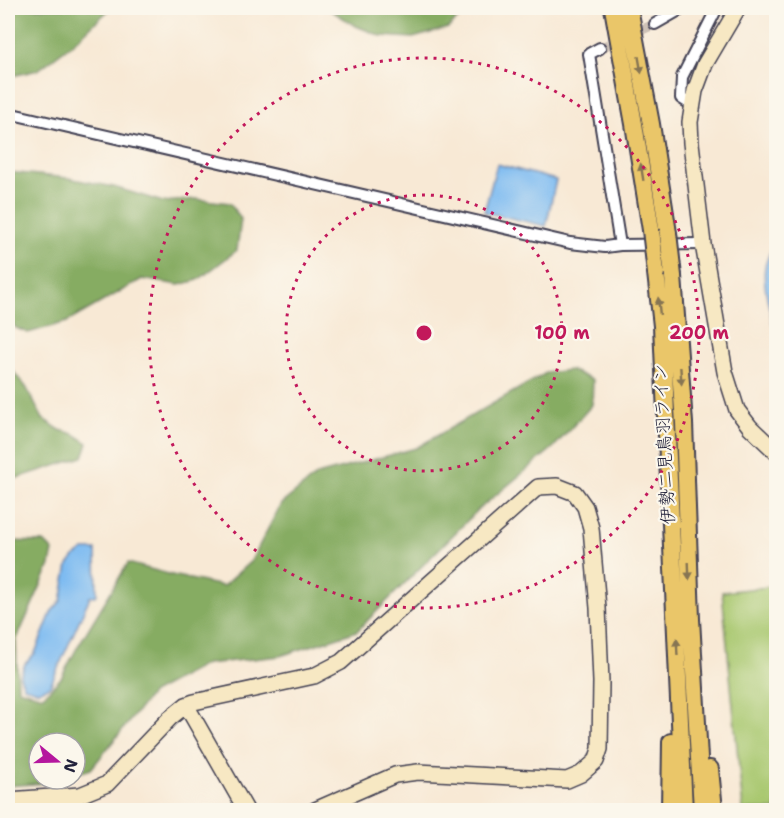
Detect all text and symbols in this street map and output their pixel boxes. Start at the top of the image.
one-way arrow [636,56,645,75]
one-way arrow [637,162,646,181]
one-way arrow [655,296,664,315]
text: 100 m [534,321,590,345]
text: 200 m [669,321,730,345]
centre of rings [414,323,434,343]
street label: 伊勢二見鳥羽ライン [648,363,680,525]
one-way arrow [676,367,686,386]
one-way arrow [685,561,694,580]
one-way arrow [673,638,682,657]
north arrow [27,731,87,791]
text: N [59,756,83,775]

